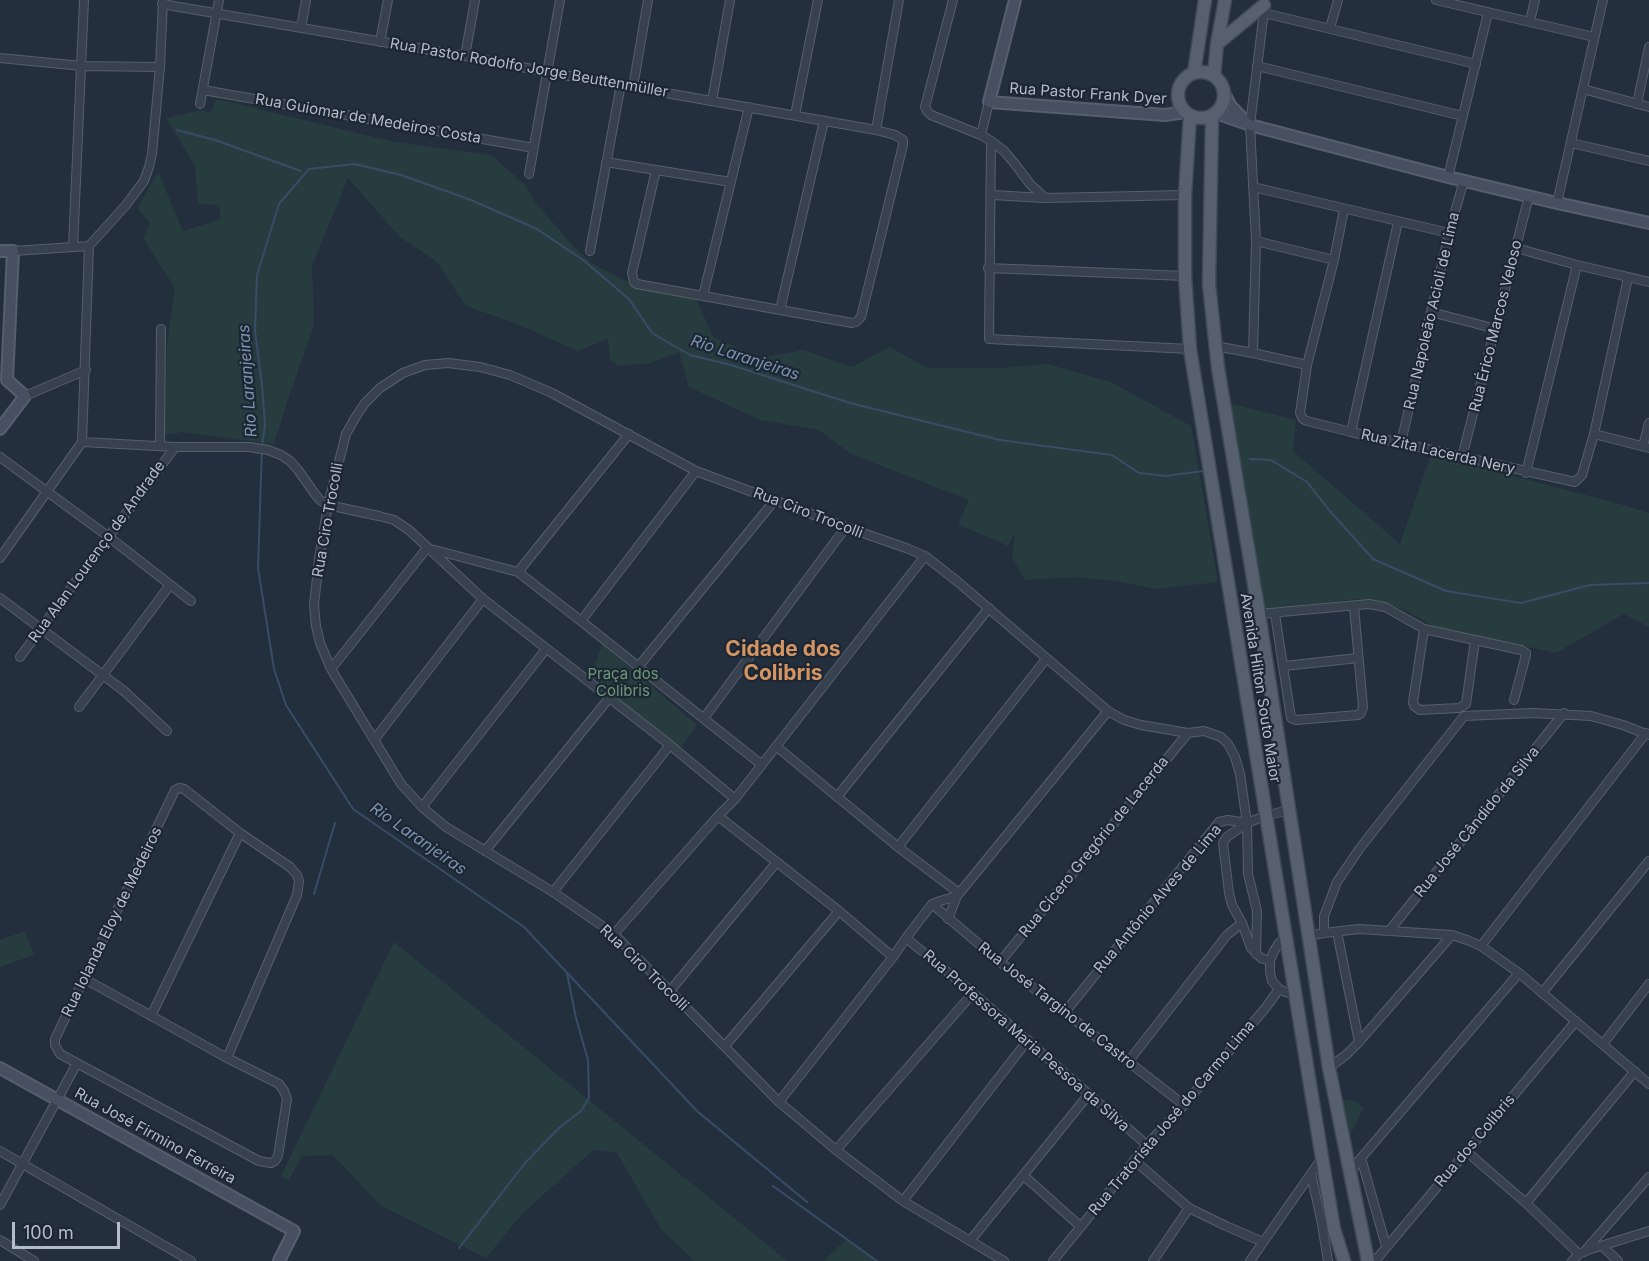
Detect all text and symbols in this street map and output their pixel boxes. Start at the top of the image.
street label: Rua Pastor Rodolfo Jorge Beuttenmüller [388,35,670,101]
street label: Rua Pastor Frank Dyer [1009,80,1167,108]
street label: Rua Guiomar de Medeiros Costa [254,90,482,148]
street label: Rua Napoleão Acioli de Lima [1401,211,1463,411]
street label: Rua Érico Marcos Veloso [1466,238,1526,414]
water label: Rio Laranjeiras [234,324,262,438]
water label: Rio Laranjeiras [688,331,802,385]
street label: Rua Zita Lacerda Nery [1359,425,1517,479]
street label: Rua Alan Lourenço de Andrade [25,458,169,646]
street label: Rua Ciro Trocolli [309,461,347,579]
street label: Rua Ciro Trocolli [751,484,865,542]
street label: Avenida Hilton Souto Maior [1236,592,1284,784]
district label: Cidade dos Colibris [725,637,841,687]
park label: Praça dos Colibris [587,665,659,700]
street label: Rua José Cândido da Silva [1411,743,1543,901]
street label: Rua Cícero Gregório de Lacerda [1015,753,1173,941]
water label: Rio Laranjeiras [366,799,470,879]
street label: Rua Antônio Alves de Lima [1090,821,1226,977]
street label: Rua Iolanda Eloy de Medeiros [58,824,166,1020]
street label: Rua Ciro Trocolli [596,921,692,1015]
street label: Rua José Targino de Castro [974,939,1140,1073]
street label: Rua Professora Maria Pessoa da Silva [919,946,1133,1136]
street label: Rua Tratorista José do Carmo Lima [1085,1017,1259,1219]
street label: Rua José Firmino Ferreira [71,1084,239,1188]
street label: Rua dos Colibris [1431,1091,1519,1191]
scale bar [15,1210,123,1248]
text: 100 m [23,1222,74,1243]

